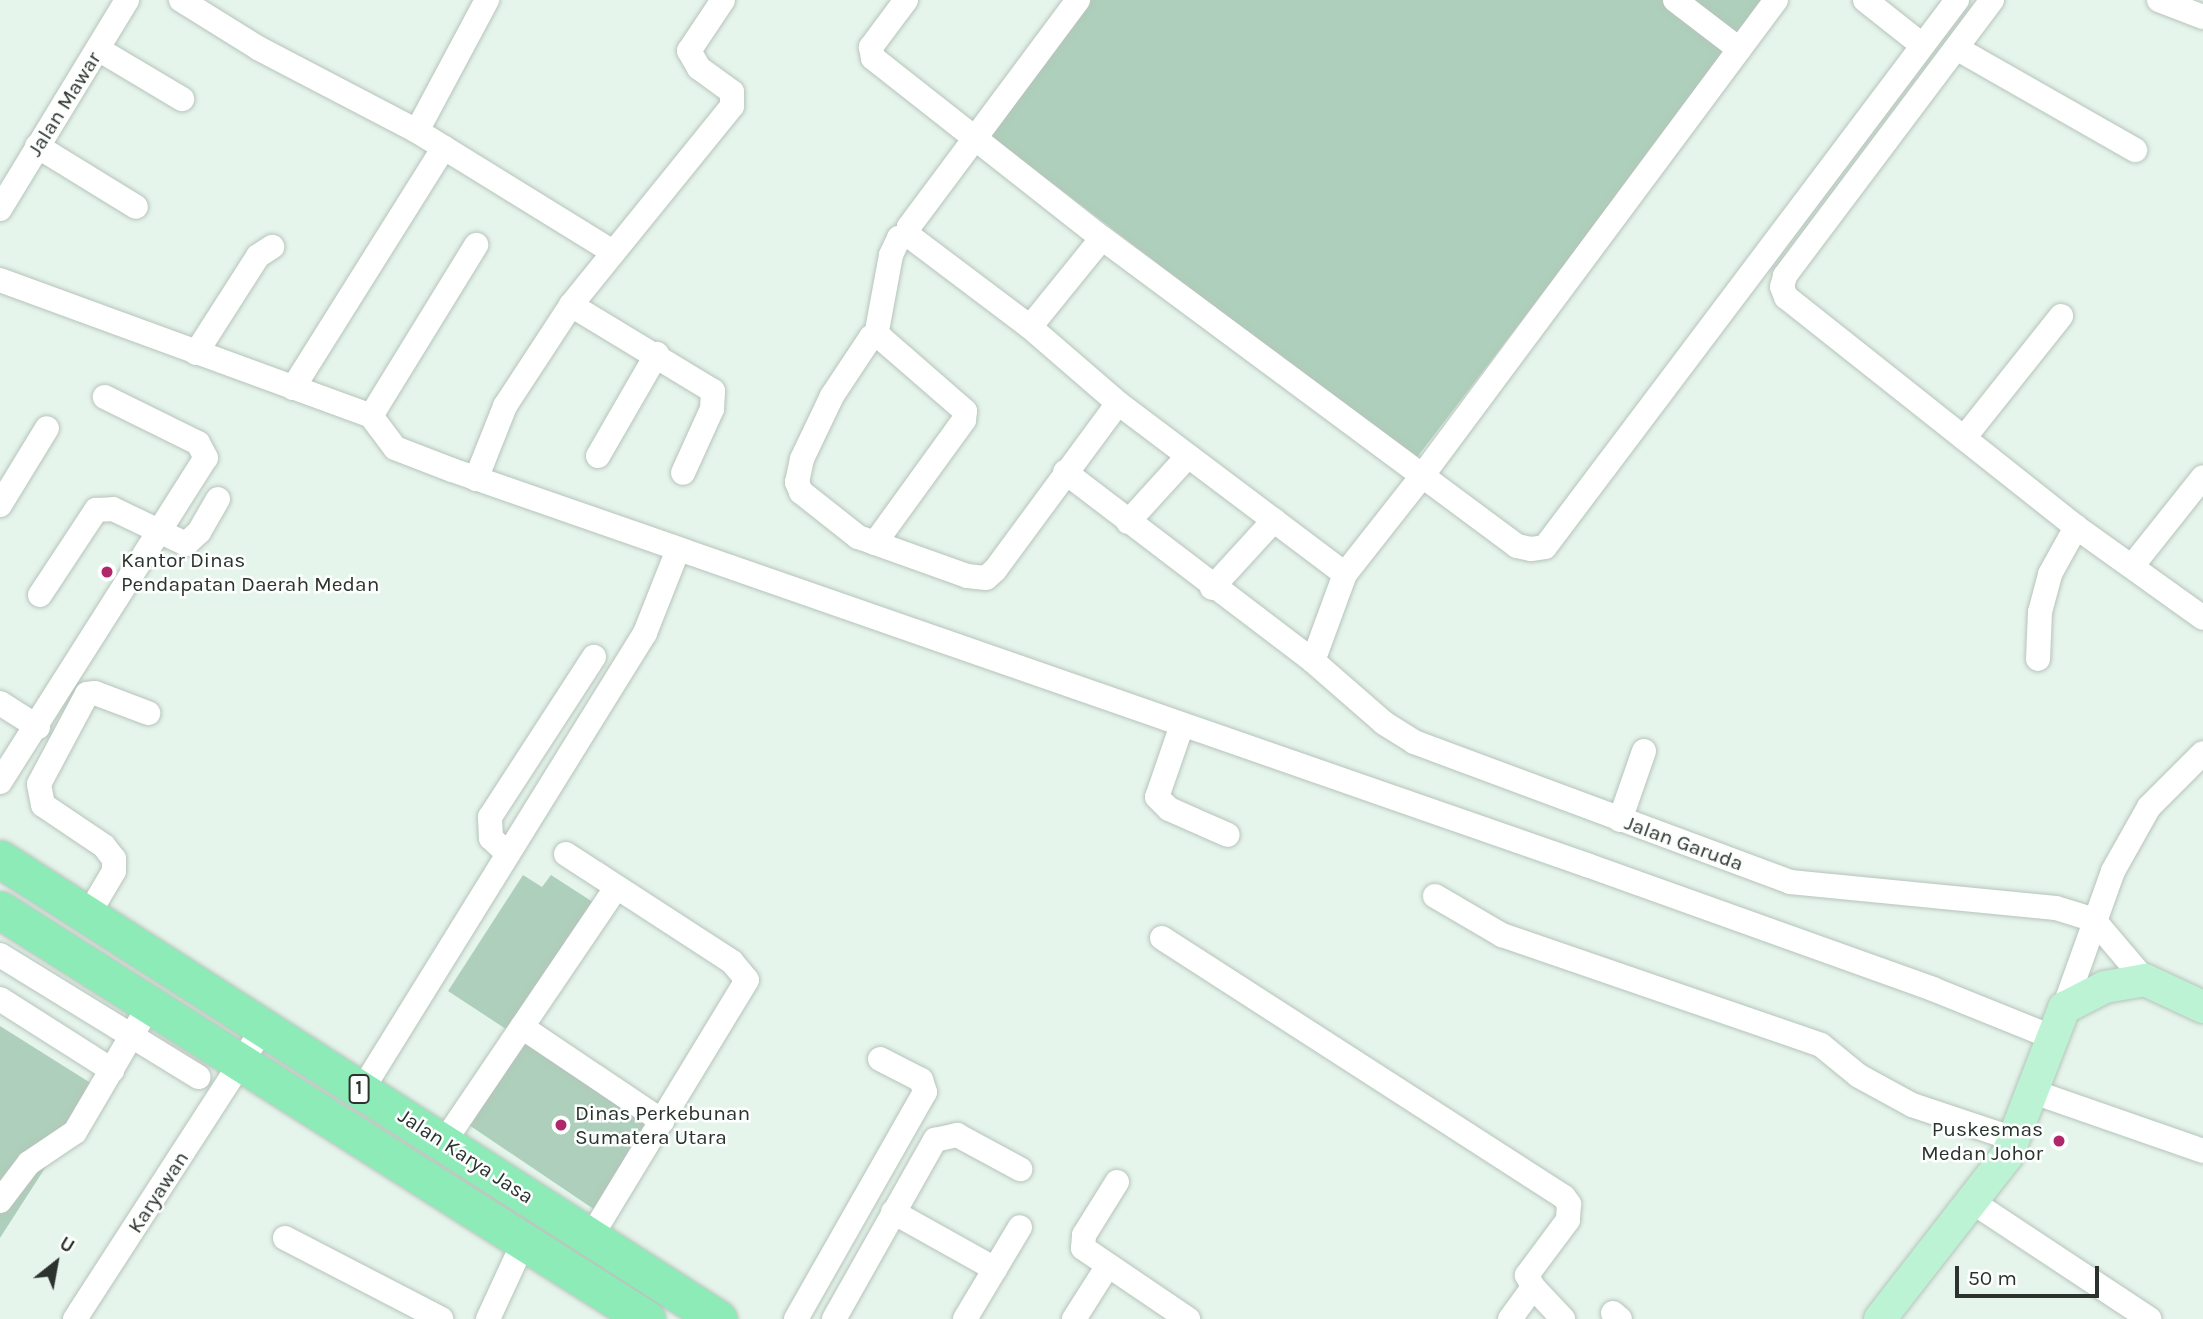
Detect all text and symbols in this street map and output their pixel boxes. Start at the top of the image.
street label: Jalan Mawar [22,47,106,161]
place label: Kantor Dinas Pendapatan Daerah Medan [121,547,379,597]
marker: Kantor Dinas Pendapatan Daerah Medan [99,564,115,580]
street label: Jalan Garuda [1621,810,1747,876]
road number: 1 [348,1074,370,1105]
place label: Dinas Perkebunan Sumatera Utara [575,1100,750,1150]
street label: Jalan Karya Jasa [394,1103,538,1209]
place label: Puskesmas Medan Johor [1921,1116,2043,1166]
marker: Dinas Perkebunan Sumatera Utara [553,1117,569,1133]
marker: Puskesmas Medan Johor [2049,1131,2069,1151]
street label: Karyawan [122,1146,194,1238]
north arrow [21,1228,91,1298]
text: U [56,1232,78,1258]
scale bar [1958,1252,2102,1296]
text: 50 m [1968,1266,2017,1290]

